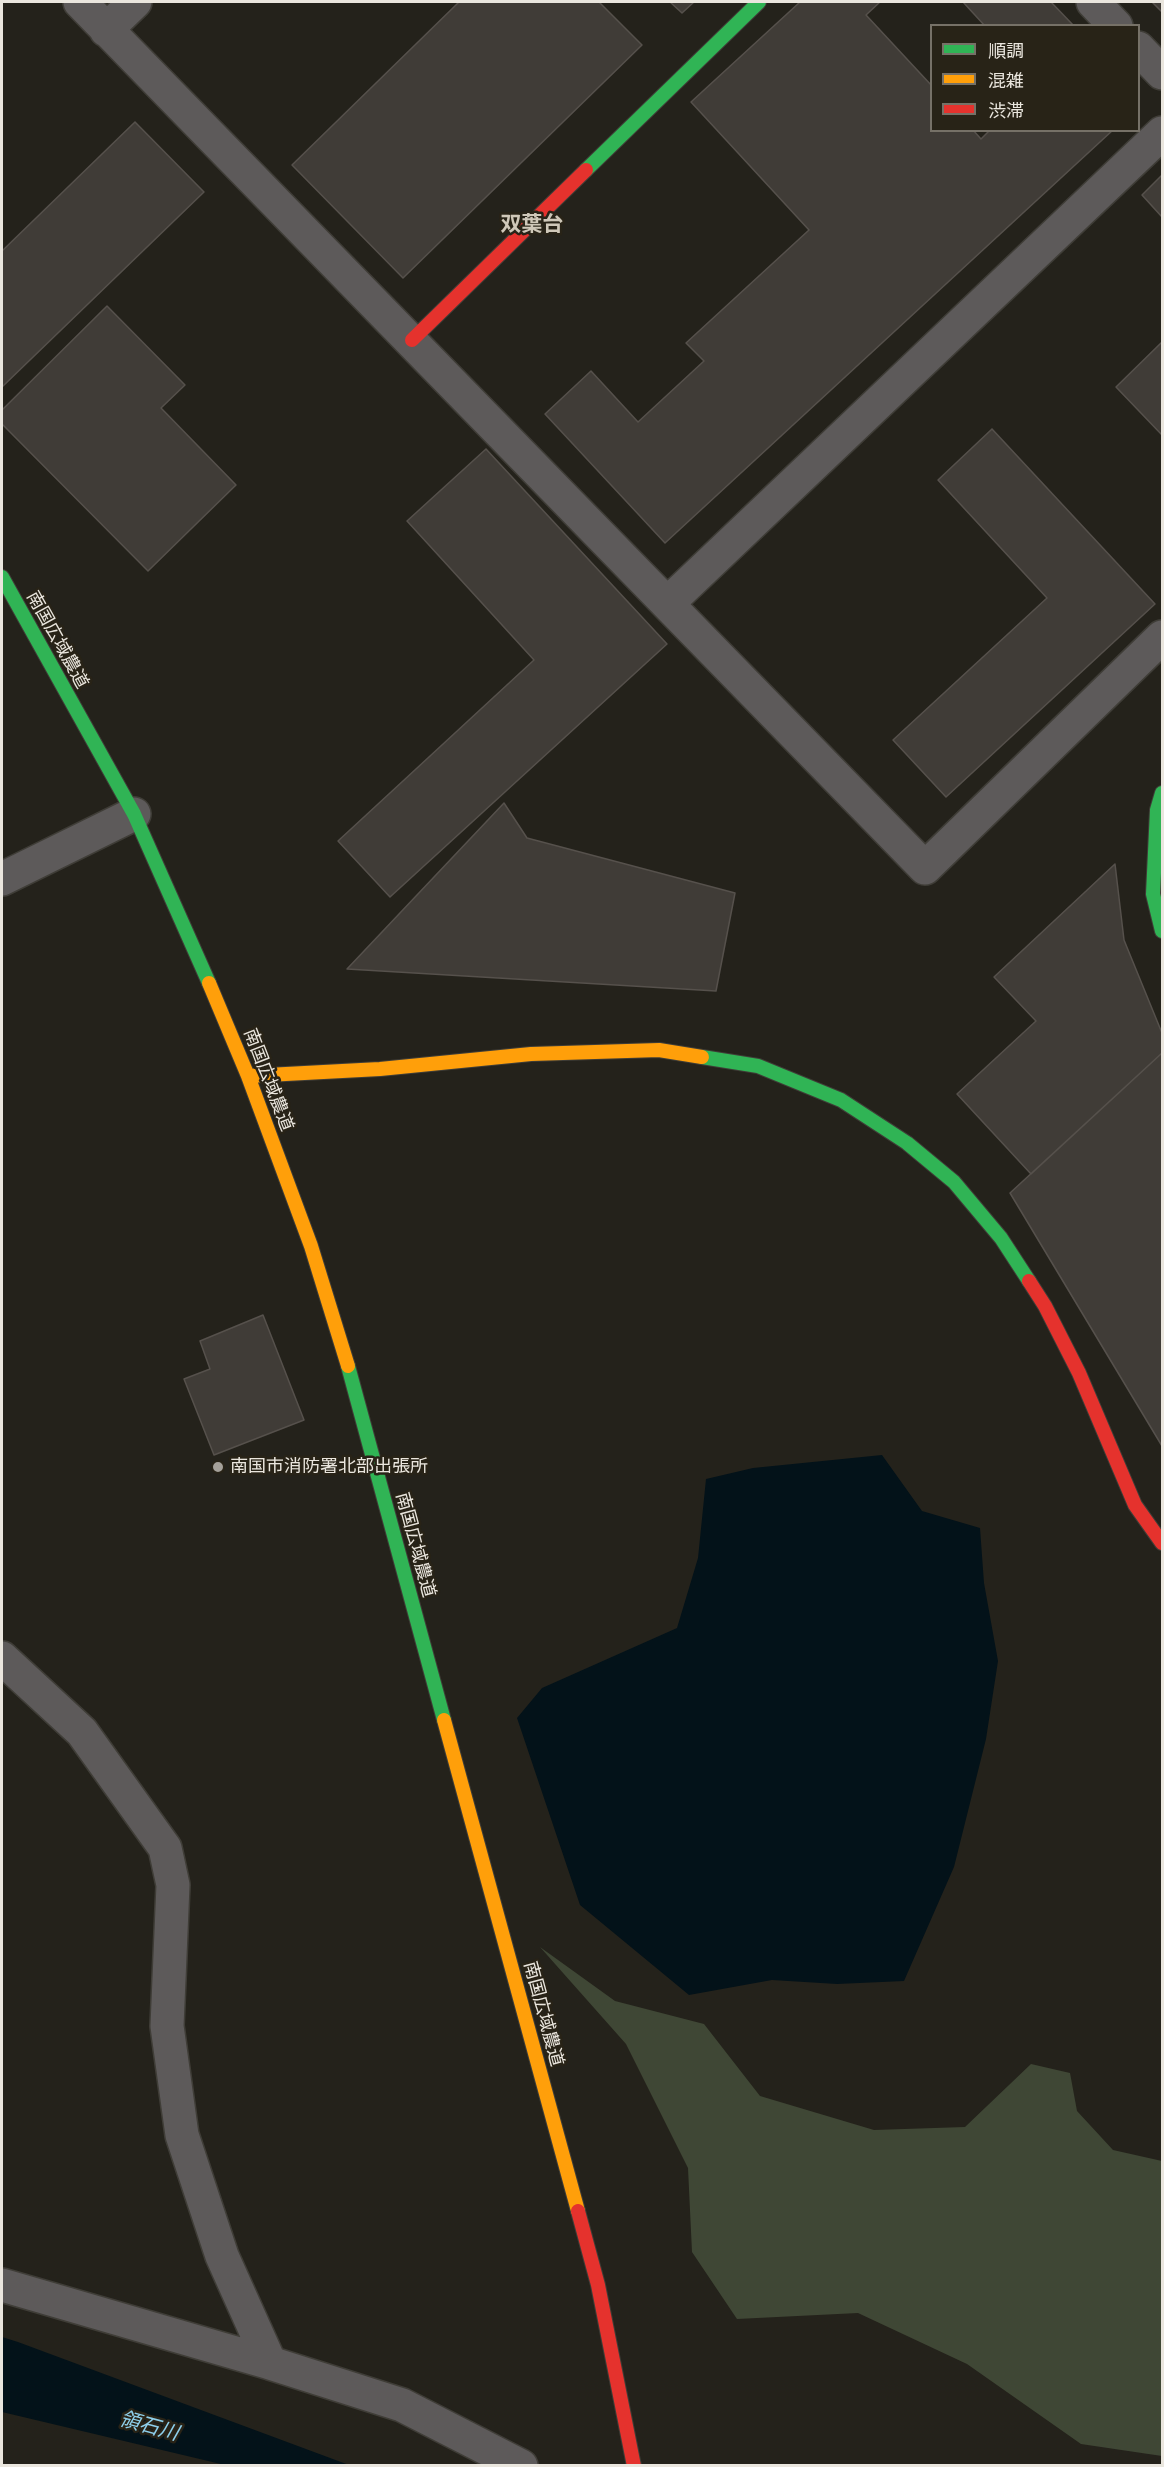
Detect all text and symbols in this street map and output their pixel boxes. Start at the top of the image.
legend [930,24,1140,132]
text: 順調 [988,41,1024,61]
text: 混雑 [988,71,1024,91]
text: 渋滞 [988,101,1024,121]
district label: 双葉台 [501,212,563,238]
street label: 南国広域農道 [21,588,93,692]
street label: 南国広域農道 [239,1026,297,1134]
place label: 南国市消防署北部出張所 [230,1456,428,1478]
marker: 南国市消防署北部出張所 [211,1460,225,1474]
street label: 南国広域農道 [391,1490,439,1600]
street label: 南国広域農道 [519,1959,567,2069]
water label: 領石川 [117,2408,181,2446]

